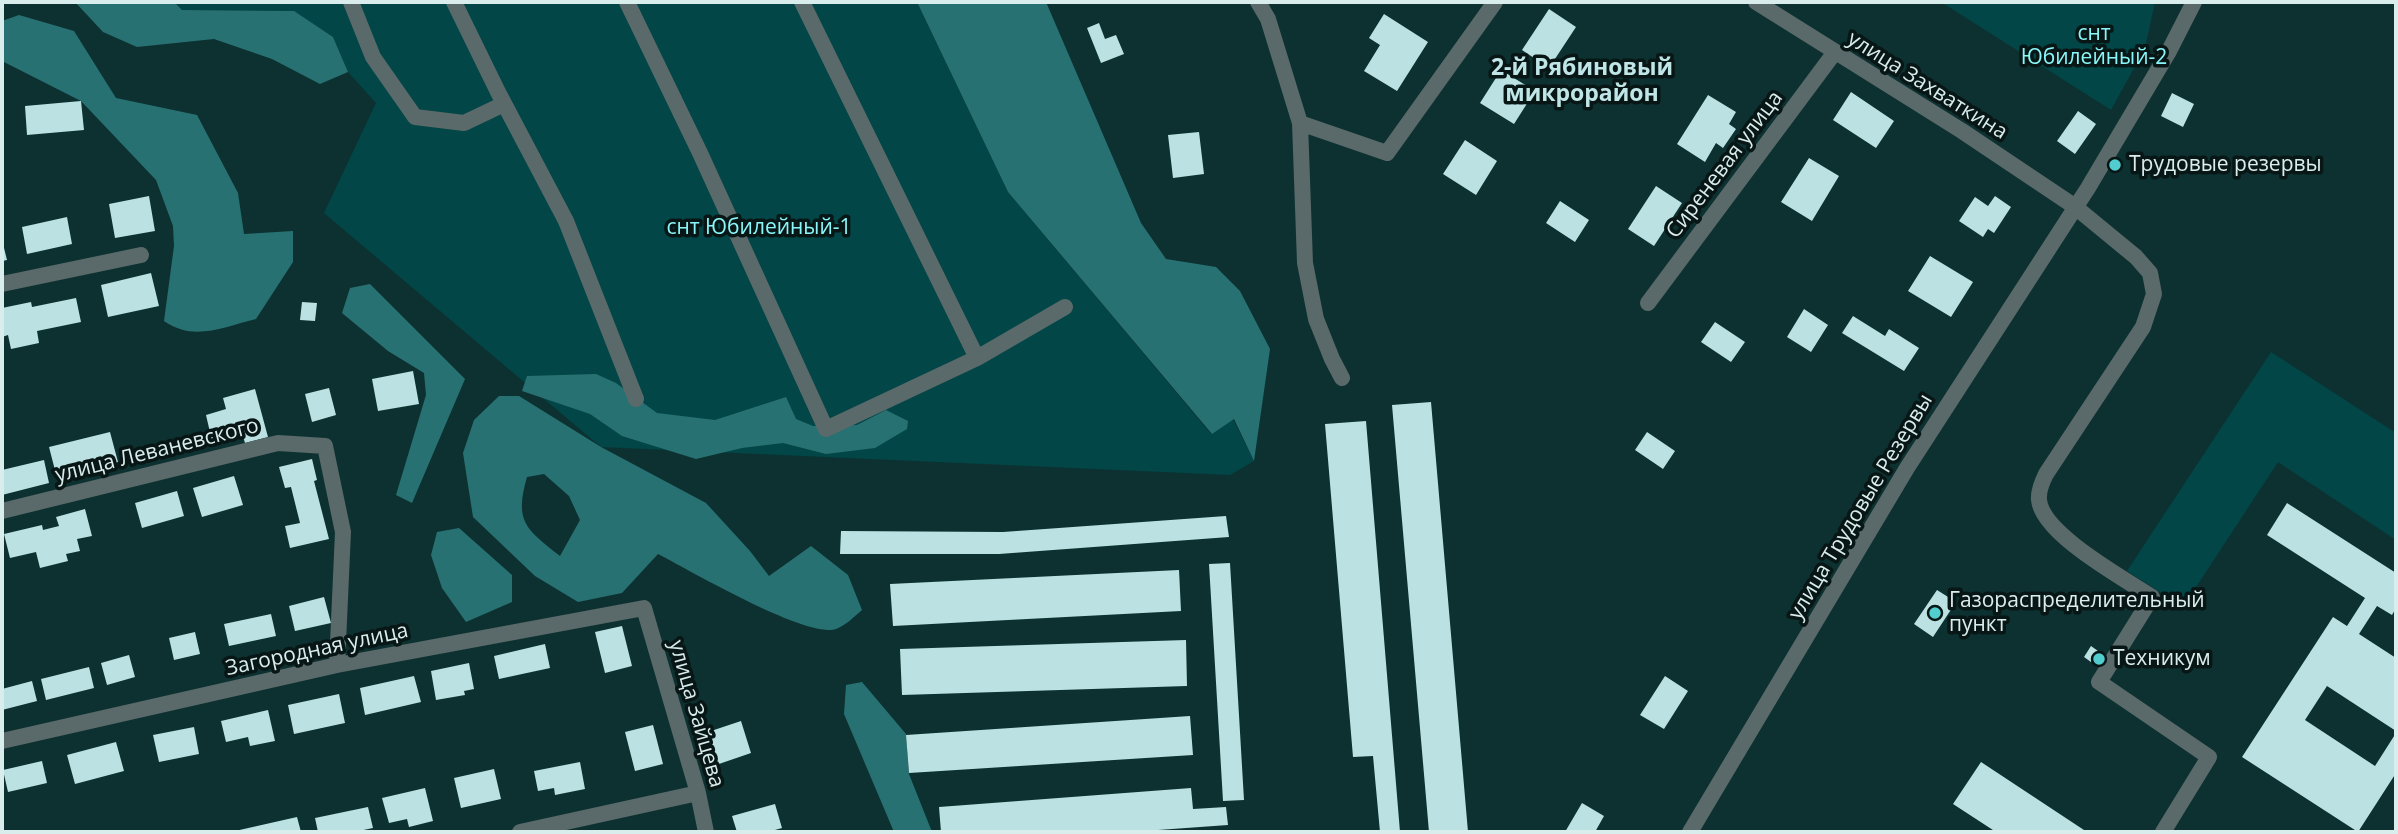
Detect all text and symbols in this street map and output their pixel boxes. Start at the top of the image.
park label: снт Юбилейный-2 [2021,21,2167,71]
street label: улица Захваткина [1842,27,2012,145]
district label: 2-й Рябиновый микрорайон [1491,54,1673,108]
street label: Сиреневая улица [1661,86,1789,244]
place label: Трудовые резервы [2129,152,2322,178]
marker: Трудовые резервы [2107,157,2123,173]
park label: снт Юбилейный-1 [666,215,852,241]
street label: улица Трудовые Резервы [1784,390,1938,624]
street label: улица Леваневского [53,414,261,488]
place label: Газораспределительный пункт [1949,588,2205,638]
marker: Газораспределительный пункт [1927,605,1943,621]
street label: Загородная улица [223,618,411,682]
street label: улица Зайцева [663,637,729,791]
place label: Техникум [2113,646,2211,672]
marker: Техникум [2091,651,2107,667]

